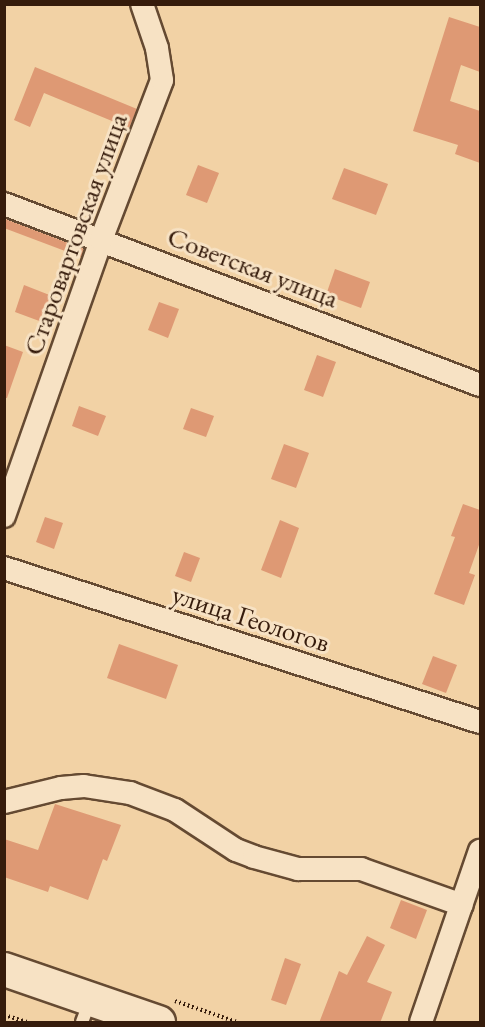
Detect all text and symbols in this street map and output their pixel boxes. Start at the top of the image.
street label: Старовартовская улица [16,109,134,359]
street label: Советская улица [163,220,343,314]
street label: улица Геологов [168,577,334,659]

